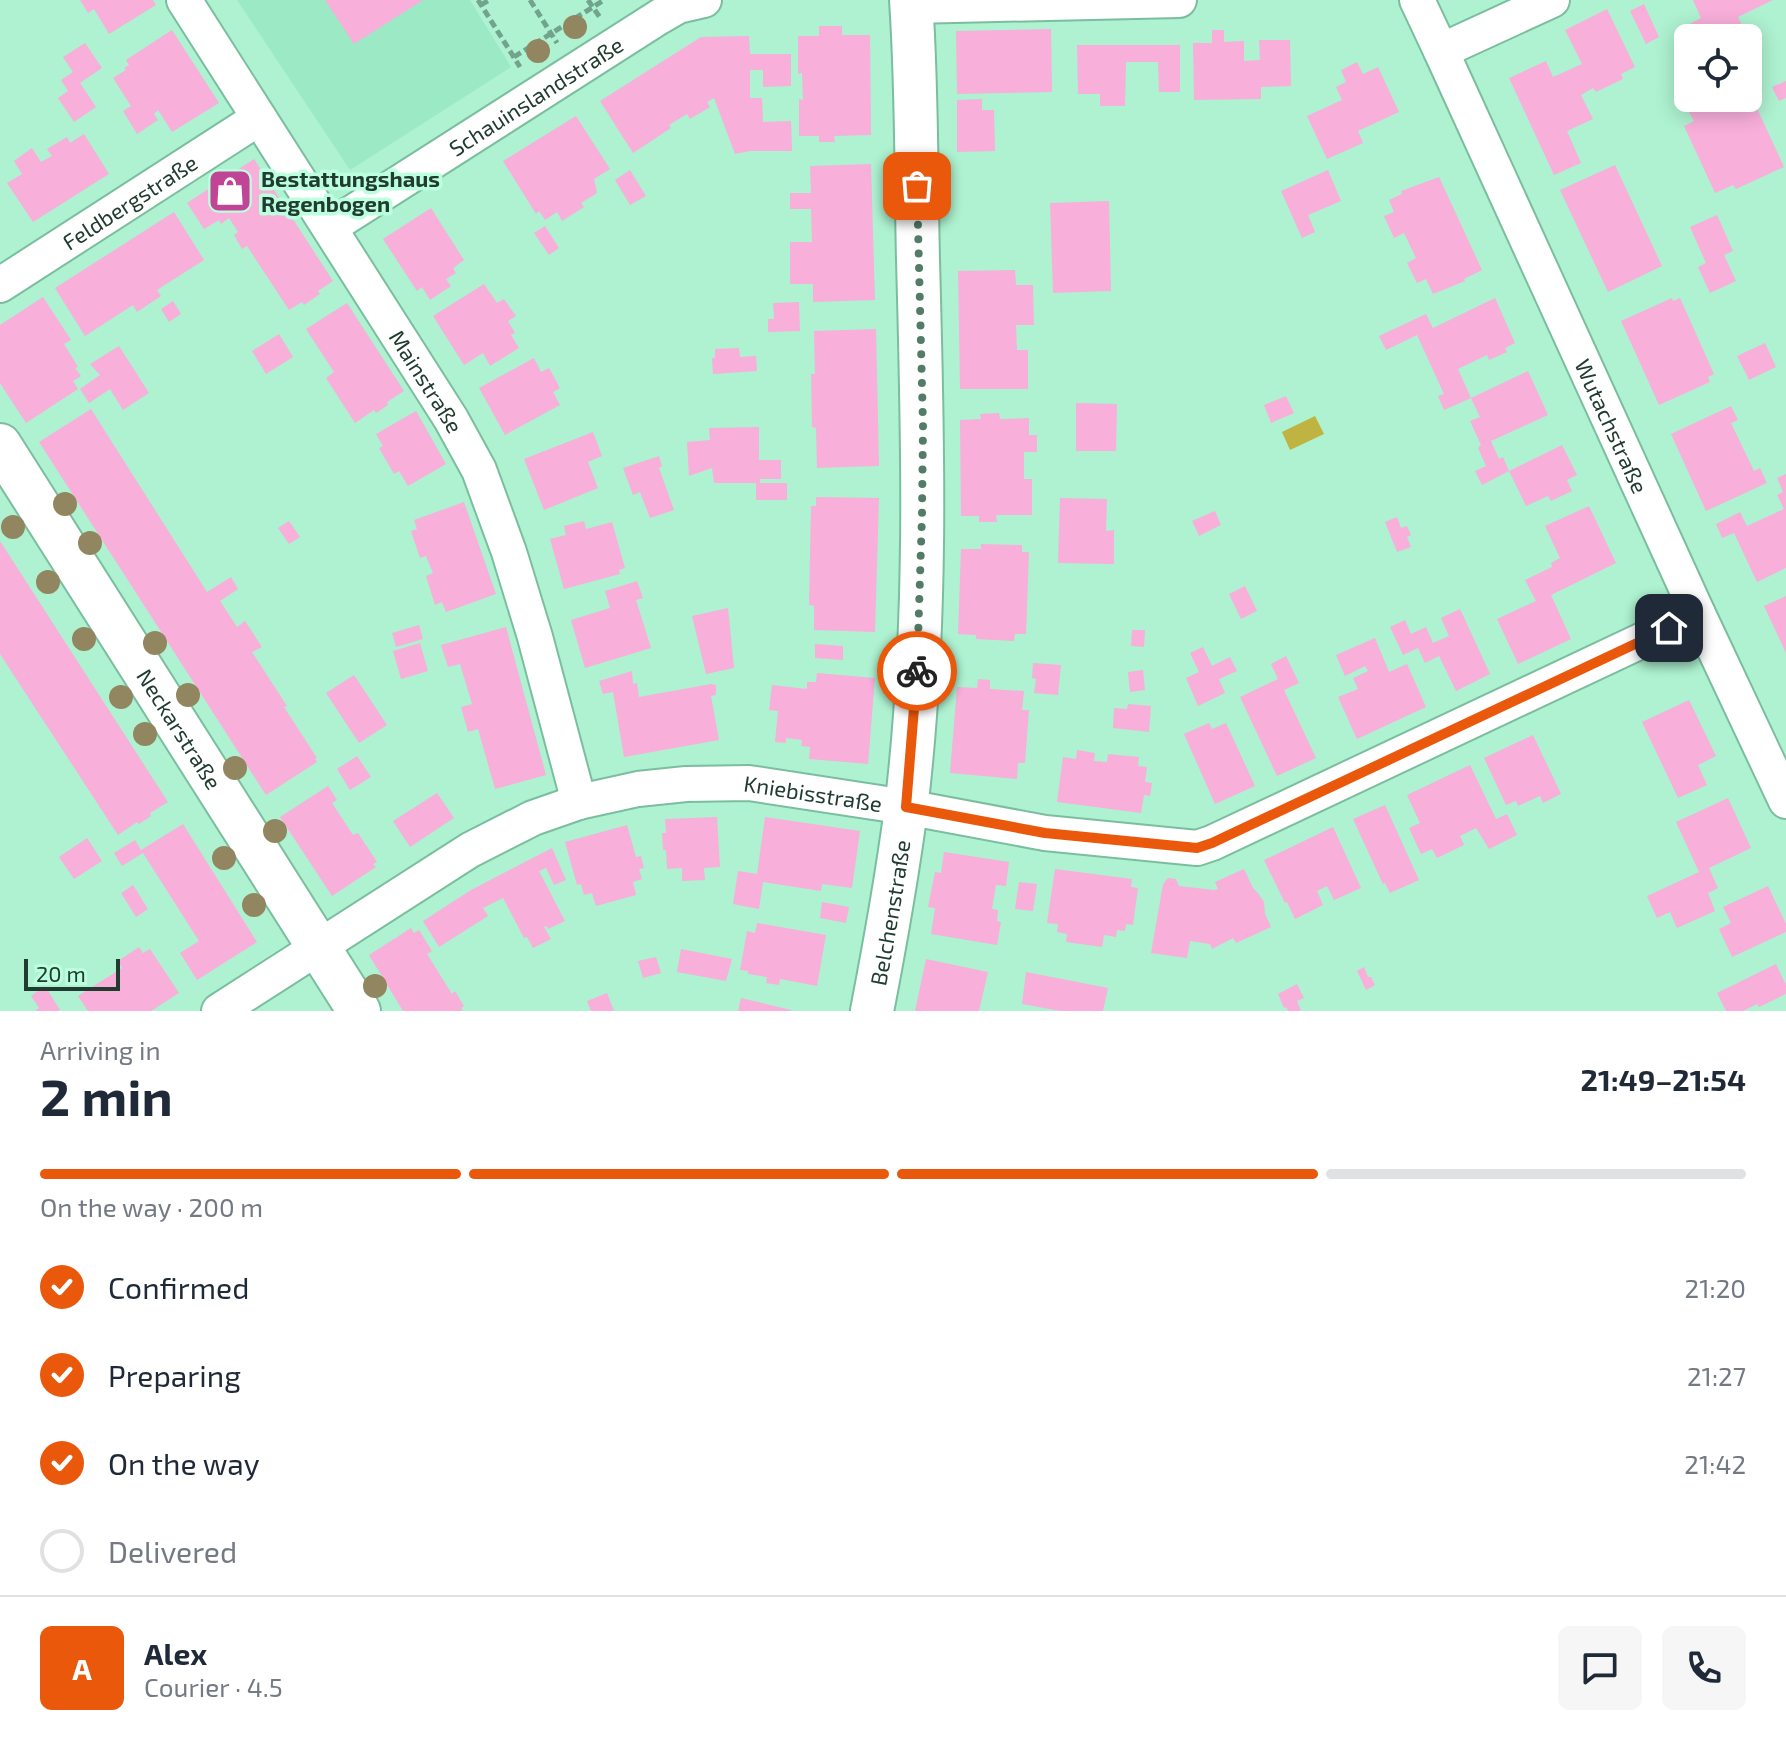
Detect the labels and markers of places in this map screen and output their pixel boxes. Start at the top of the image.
pin [883,152,951,220]
place label: Bestattungshaus Regenbogen [261,165,440,216]
shop icon: Bestattungshaus Regenbogen [206,167,254,215]
pin [1635,594,1703,662]

